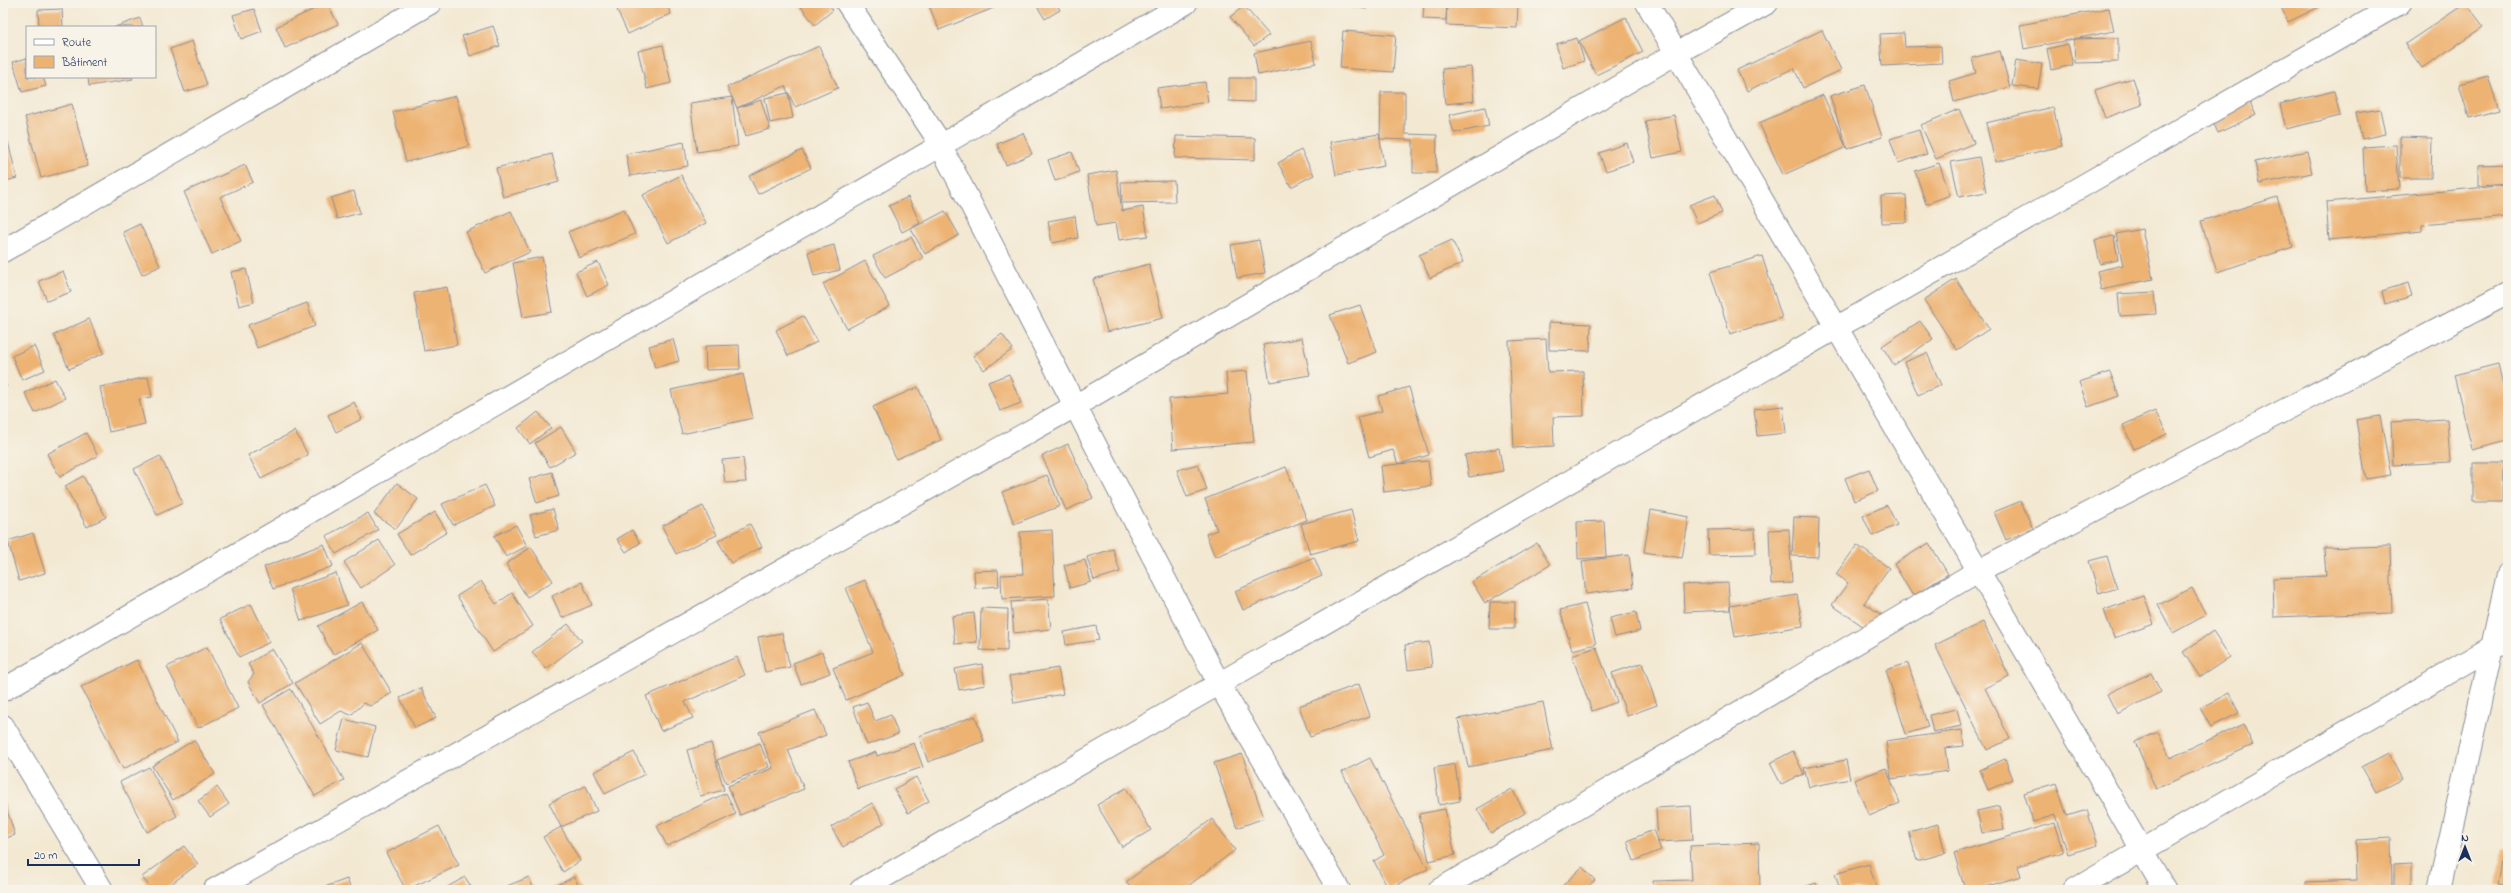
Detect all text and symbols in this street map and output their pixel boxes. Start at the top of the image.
legend [26,26,156,78]
text: Route [62,34,92,52]
text: Bâtiment [61,54,107,72]
north arrow [2445,827,2485,867]
text: N [2461,830,2469,846]
scale bar [28,841,139,867]
text: 20 m [34,847,57,865]

